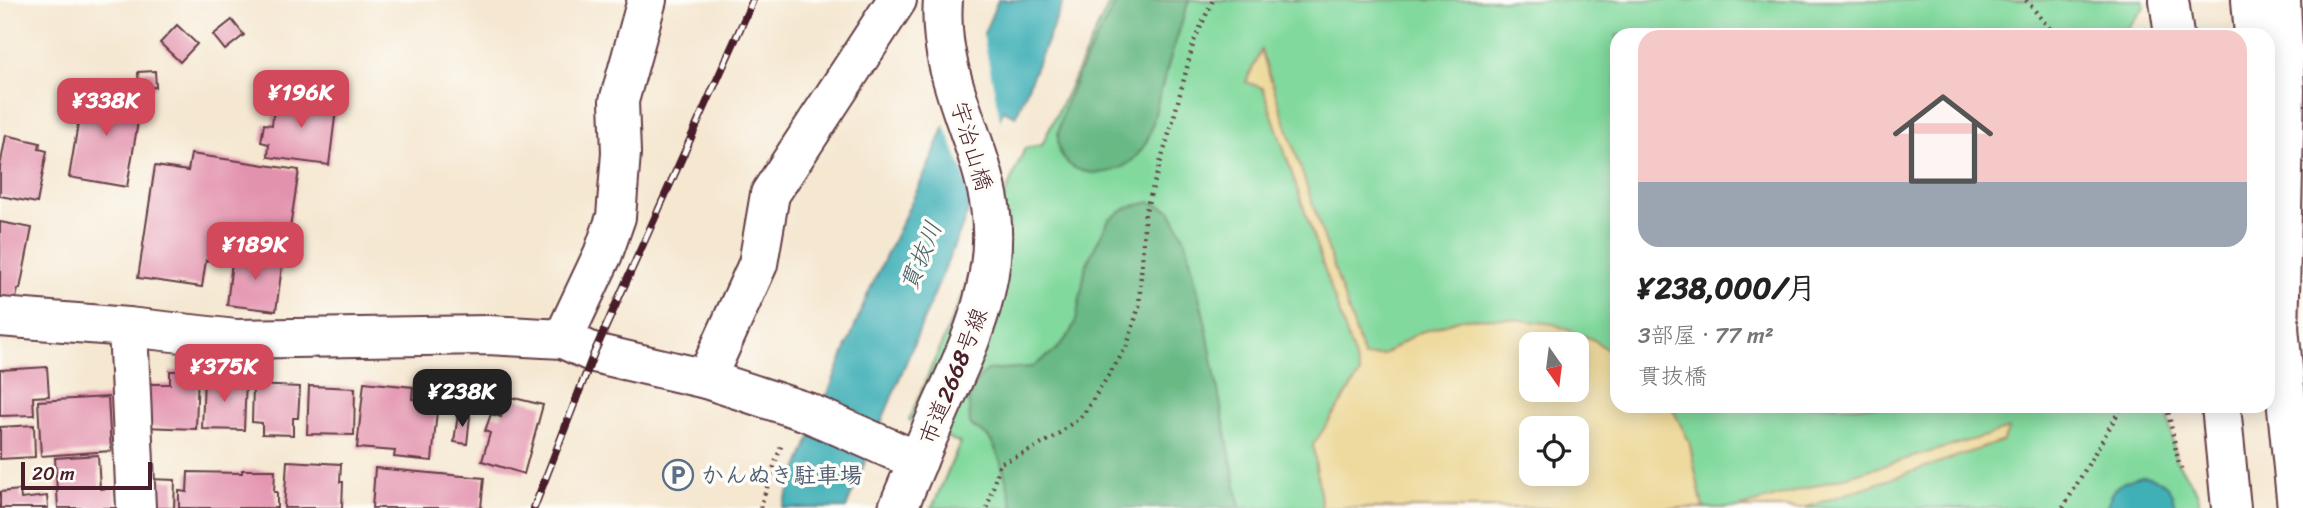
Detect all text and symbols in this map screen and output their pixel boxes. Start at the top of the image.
pin: ¥196K [252,71,350,130]
text: ¥196K [269,72,333,113]
icon: home [1880,76,2006,202]
pin: ¥338K [57,78,155,138]
text: ¥338K [73,80,139,121]
street label: 宇治山橋 [938,96,1005,196]
water label: 貫抜川 [888,215,954,297]
pin: ¥189K [206,222,304,282]
text: ¥189K [223,224,287,265]
text: ¥238,000/月 [1638,261,1816,315]
street label: 市道2668号線 [907,301,1000,451]
text: 3部屋 · 77 m² [1638,315,1774,356]
north arrow [1519,332,1589,402]
map controls [1519,332,1589,486]
pin: ¥375K [175,344,273,404]
text: ¥375K [191,346,257,387]
text: 貫抜橋 [1638,356,1707,397]
pin: ¥238K [413,370,511,429]
text: ¥238K [429,371,495,412]
button: locate [1519,416,1589,486]
place label: かんぬき駐車場 [701,455,862,496]
text: 20 m [32,457,75,490]
parking icon: かんぬき駐車場 [661,458,695,492]
scale bar [21,459,152,491]

